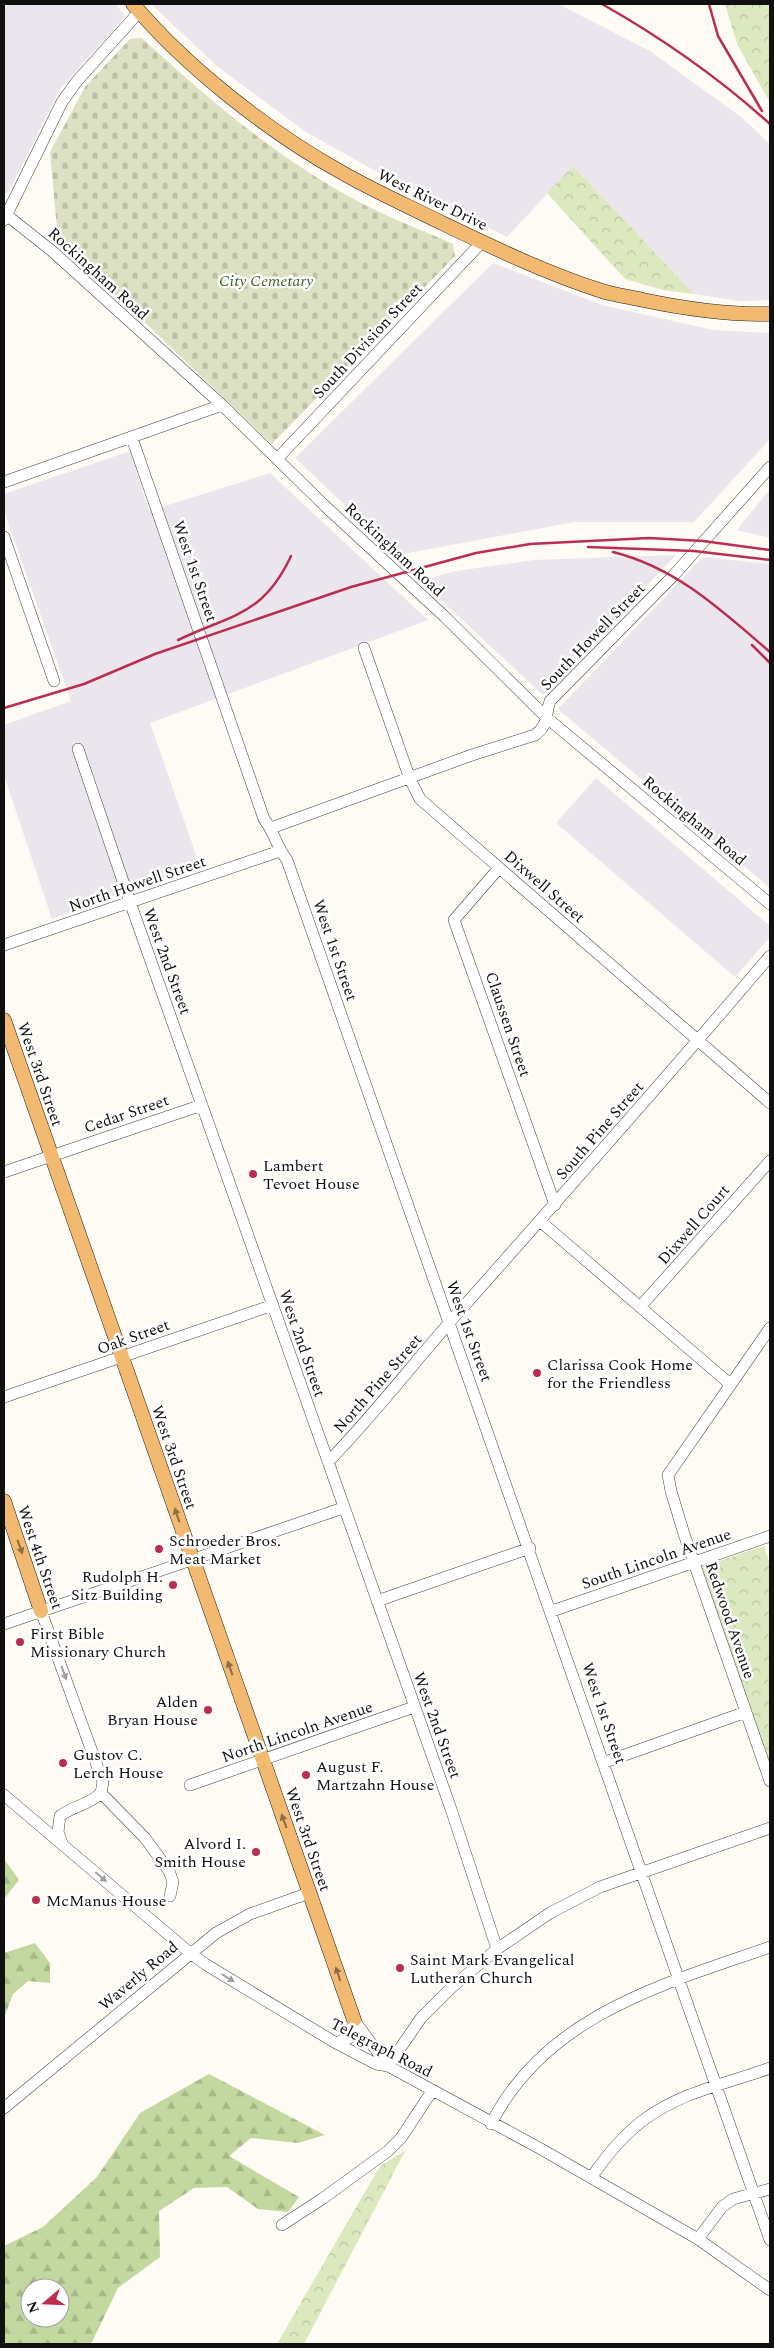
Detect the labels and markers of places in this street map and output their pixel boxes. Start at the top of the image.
place label: Lambert Tevoet House [263,1154,360,1196]
marker: Lambert Tevoet House [247,1168,259,1180]
place label: Clarissa Cook Home for the Friendless [547,1353,693,1395]
marker: Clarissa Cook Home for the Friendless [531,1367,543,1379]
place label: Schroeder Bros. Meat Market [169,1529,281,1571]
marker: Schroeder Bros. Meat Market [153,1543,165,1555]
place label: Rudolph H. Sitz Building [71,1565,163,1607]
marker: Rudolph H. Sitz Building [167,1579,179,1591]
place label: First Bible Missionary Church [30,1622,166,1664]
marker: First Bible Missionary Church [14,1636,26,1648]
place label: Alden Bryan House [107,1690,198,1732]
marker: Alden Bryan House [202,1704,214,1716]
place label: Gustov C. Lerch House [73,1743,163,1785]
place label: August F. Martzahn House [316,1755,435,1797]
marker: Gustov C. Lerch House [57,1757,69,1769]
marker: August F. Martzahn House [300,1769,312,1781]
place label: Alvord I. Smith House [155,1832,246,1874]
marker: Alvord I. Smith House [250,1846,262,1858]
place label: McManus House [46,1889,167,1913]
marker: McManus House [30,1894,42,1906]
place label: Saint Mark Evangelical Lutheran Church [410,1948,574,1990]
marker: Saint Mark Evangelical Lutheran Church [394,1962,406,1974]

